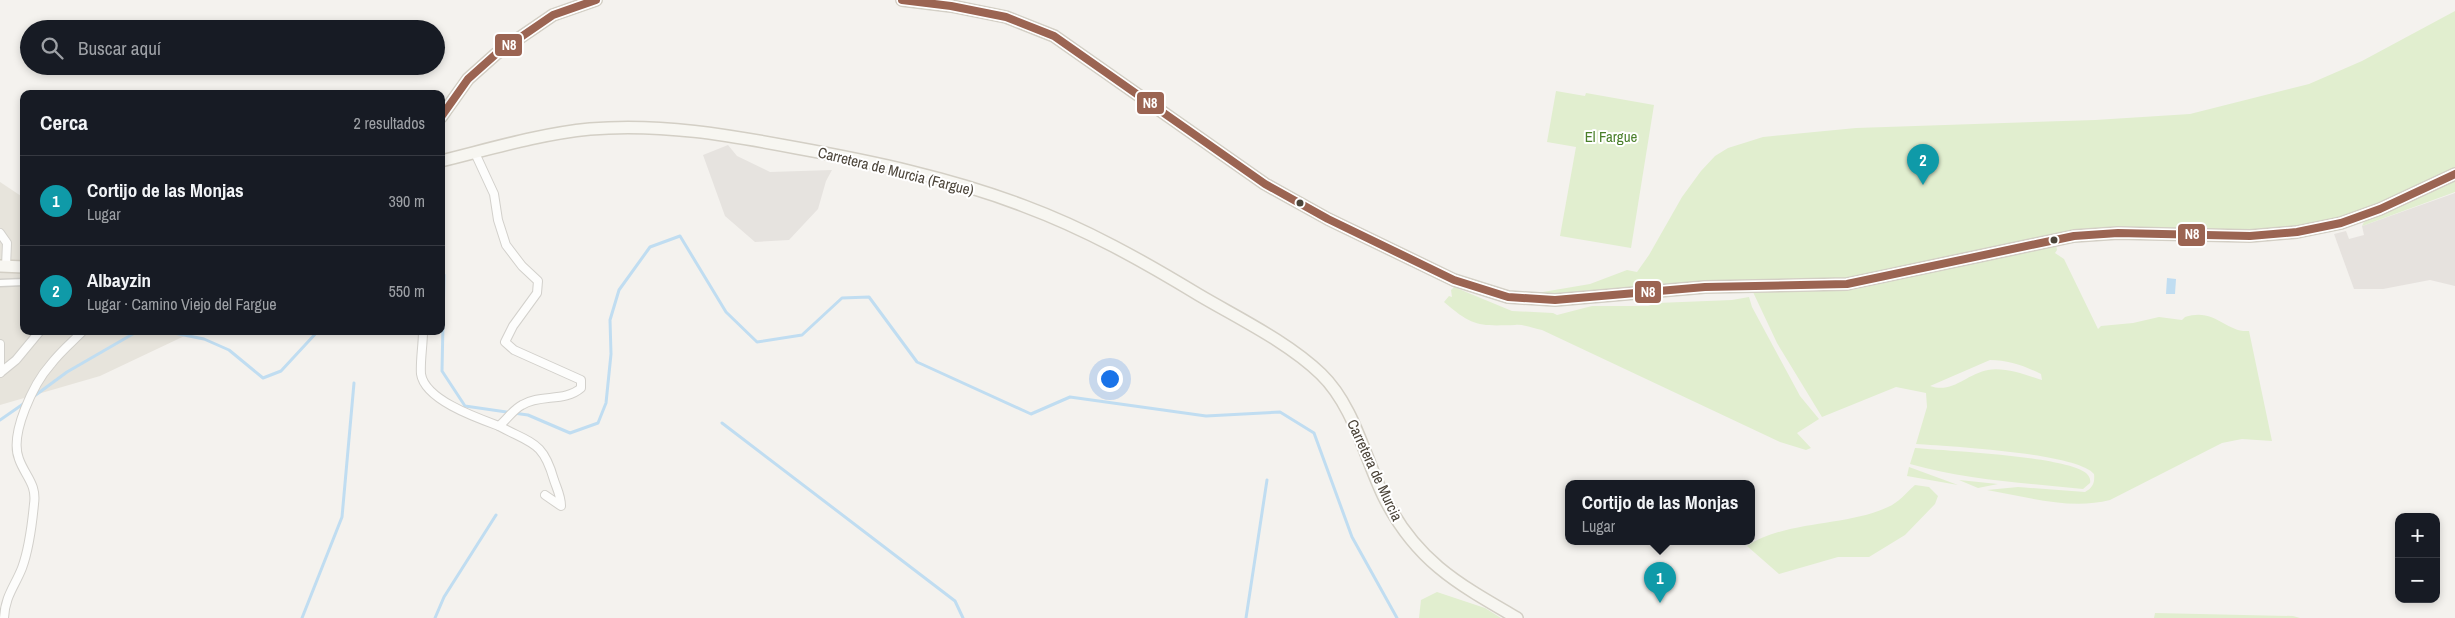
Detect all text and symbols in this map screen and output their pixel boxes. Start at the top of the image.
search box [20,20,445,75]
line badge: N8 [494,33,523,57]
icon: search [38,34,66,62]
text: Buscar aquí [78,35,161,61]
text: N8 [502,36,516,54]
line badge: N8 [1136,91,1165,115]
text: N8 [1143,94,1157,112]
text: Cerca [40,108,88,137]
text: 2 resultados [354,112,425,134]
park label: El Fargue [1585,126,1638,147]
street label: Carretera de Murcia (Fargue) [816,141,976,201]
pin: 2 [1907,144,1939,185]
text: Cortijo de las Monjas [87,177,244,203]
text: 1 [52,190,60,212]
text: 390 m [389,190,425,212]
unlabelled marker [1295,198,1305,208]
text: Lugar [87,203,121,225]
line badge: N8 [2177,223,2206,247]
text: N8 [2185,225,2199,243]
unlabelled marker [2049,235,2059,245]
text: Albayzin [87,267,151,293]
text: 2 [52,280,60,302]
text: 550 m [389,280,425,302]
line badge: N8 [1634,280,1662,304]
text: N8 [1641,283,1655,301]
text: Lugar · Camino Viejo del Fargue [87,293,277,315]
your location [1097,366,1123,392]
street label: Carretera de Murcia [1342,416,1408,524]
popup [1565,480,1755,545]
text: Cortijo de las Monjas [1582,489,1738,515]
map controls [2395,513,2440,603]
button: + [2395,513,2440,558]
text: Lugar [1582,515,1615,537]
button: − [2395,558,2440,603]
pin: 1 [1644,562,1676,603]

